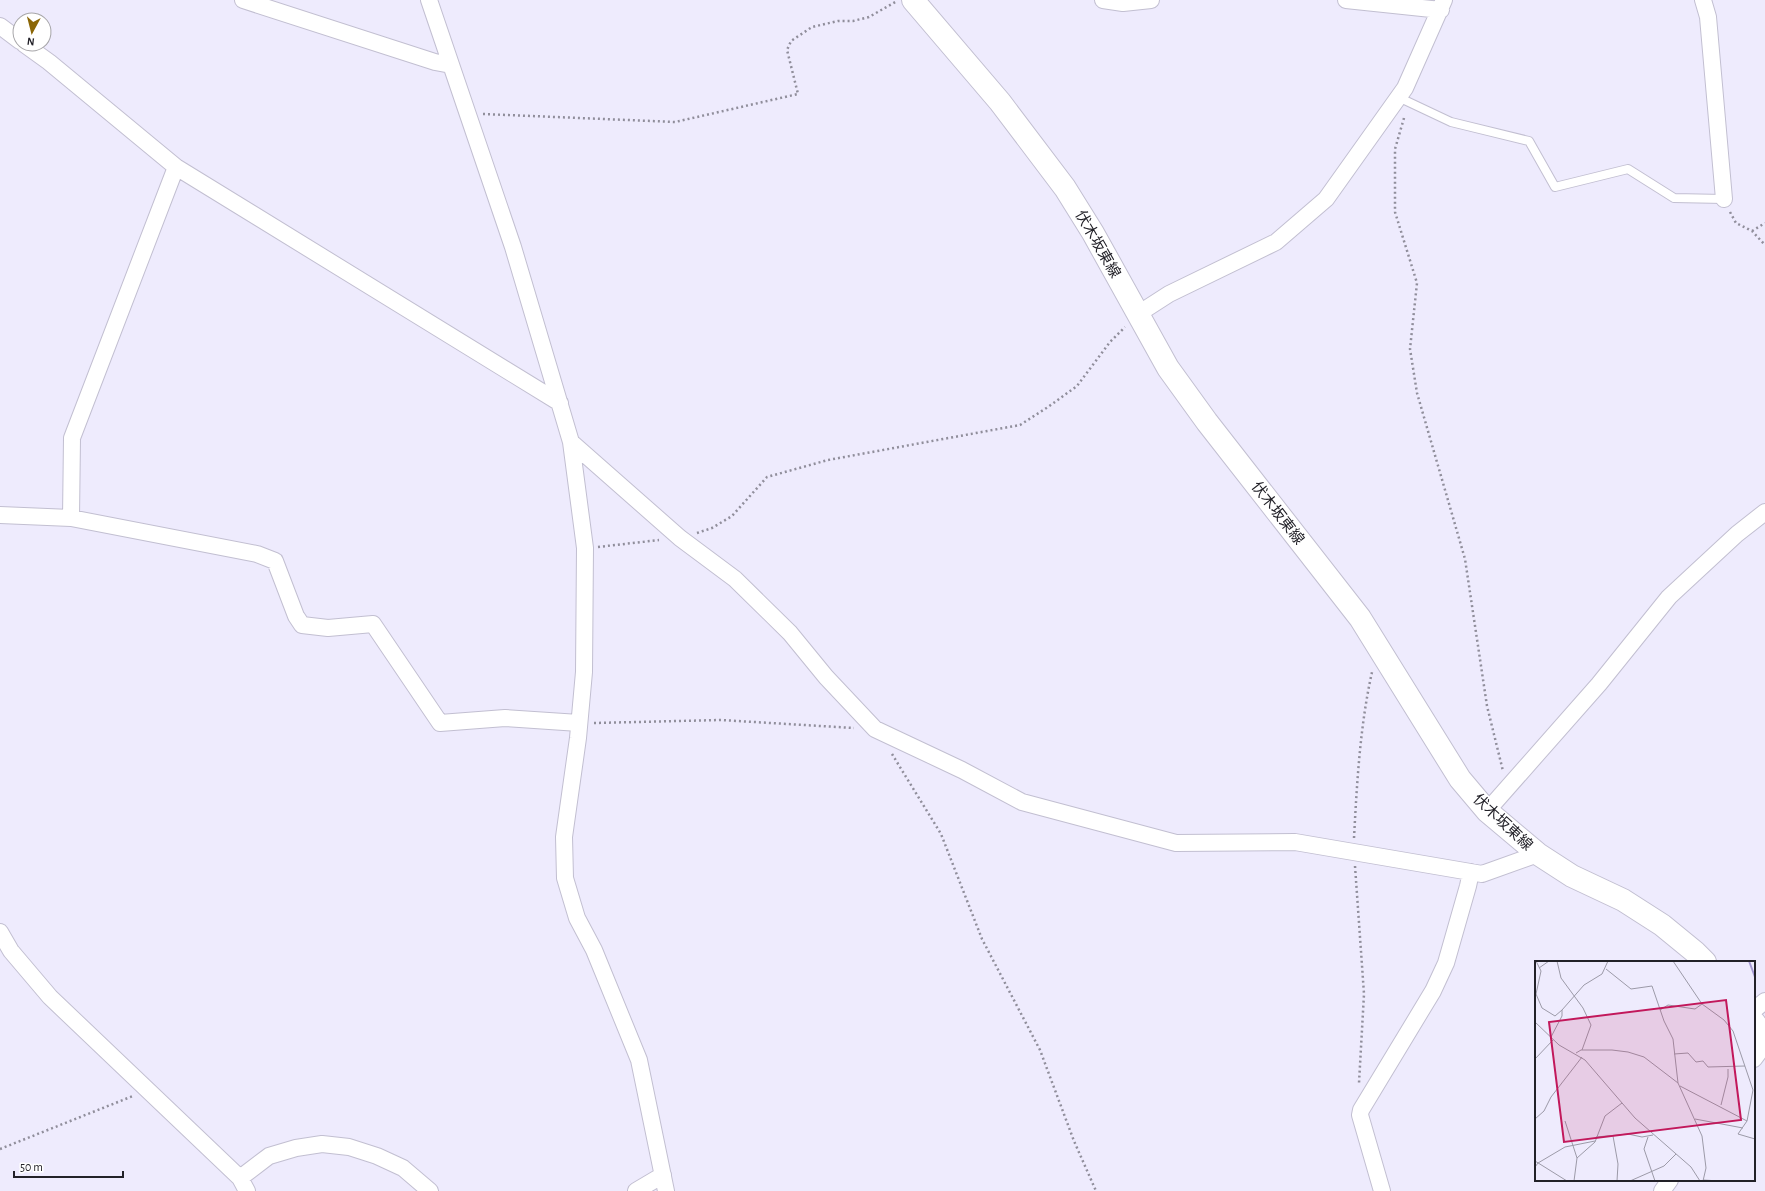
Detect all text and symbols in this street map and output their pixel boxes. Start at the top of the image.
north arrow [12,12,52,52]
text: N [26,36,35,47]
street label: 伏木坂東線 [1072,208,1124,280]
street label: 伏木坂東線 [1249,479,1307,547]
street label: 伏木坂東線 [1470,791,1536,853]
inset map [1535,961,1755,1181]
scale bar [14,1153,123,1179]
text: 50 m [20,1161,43,1173]

